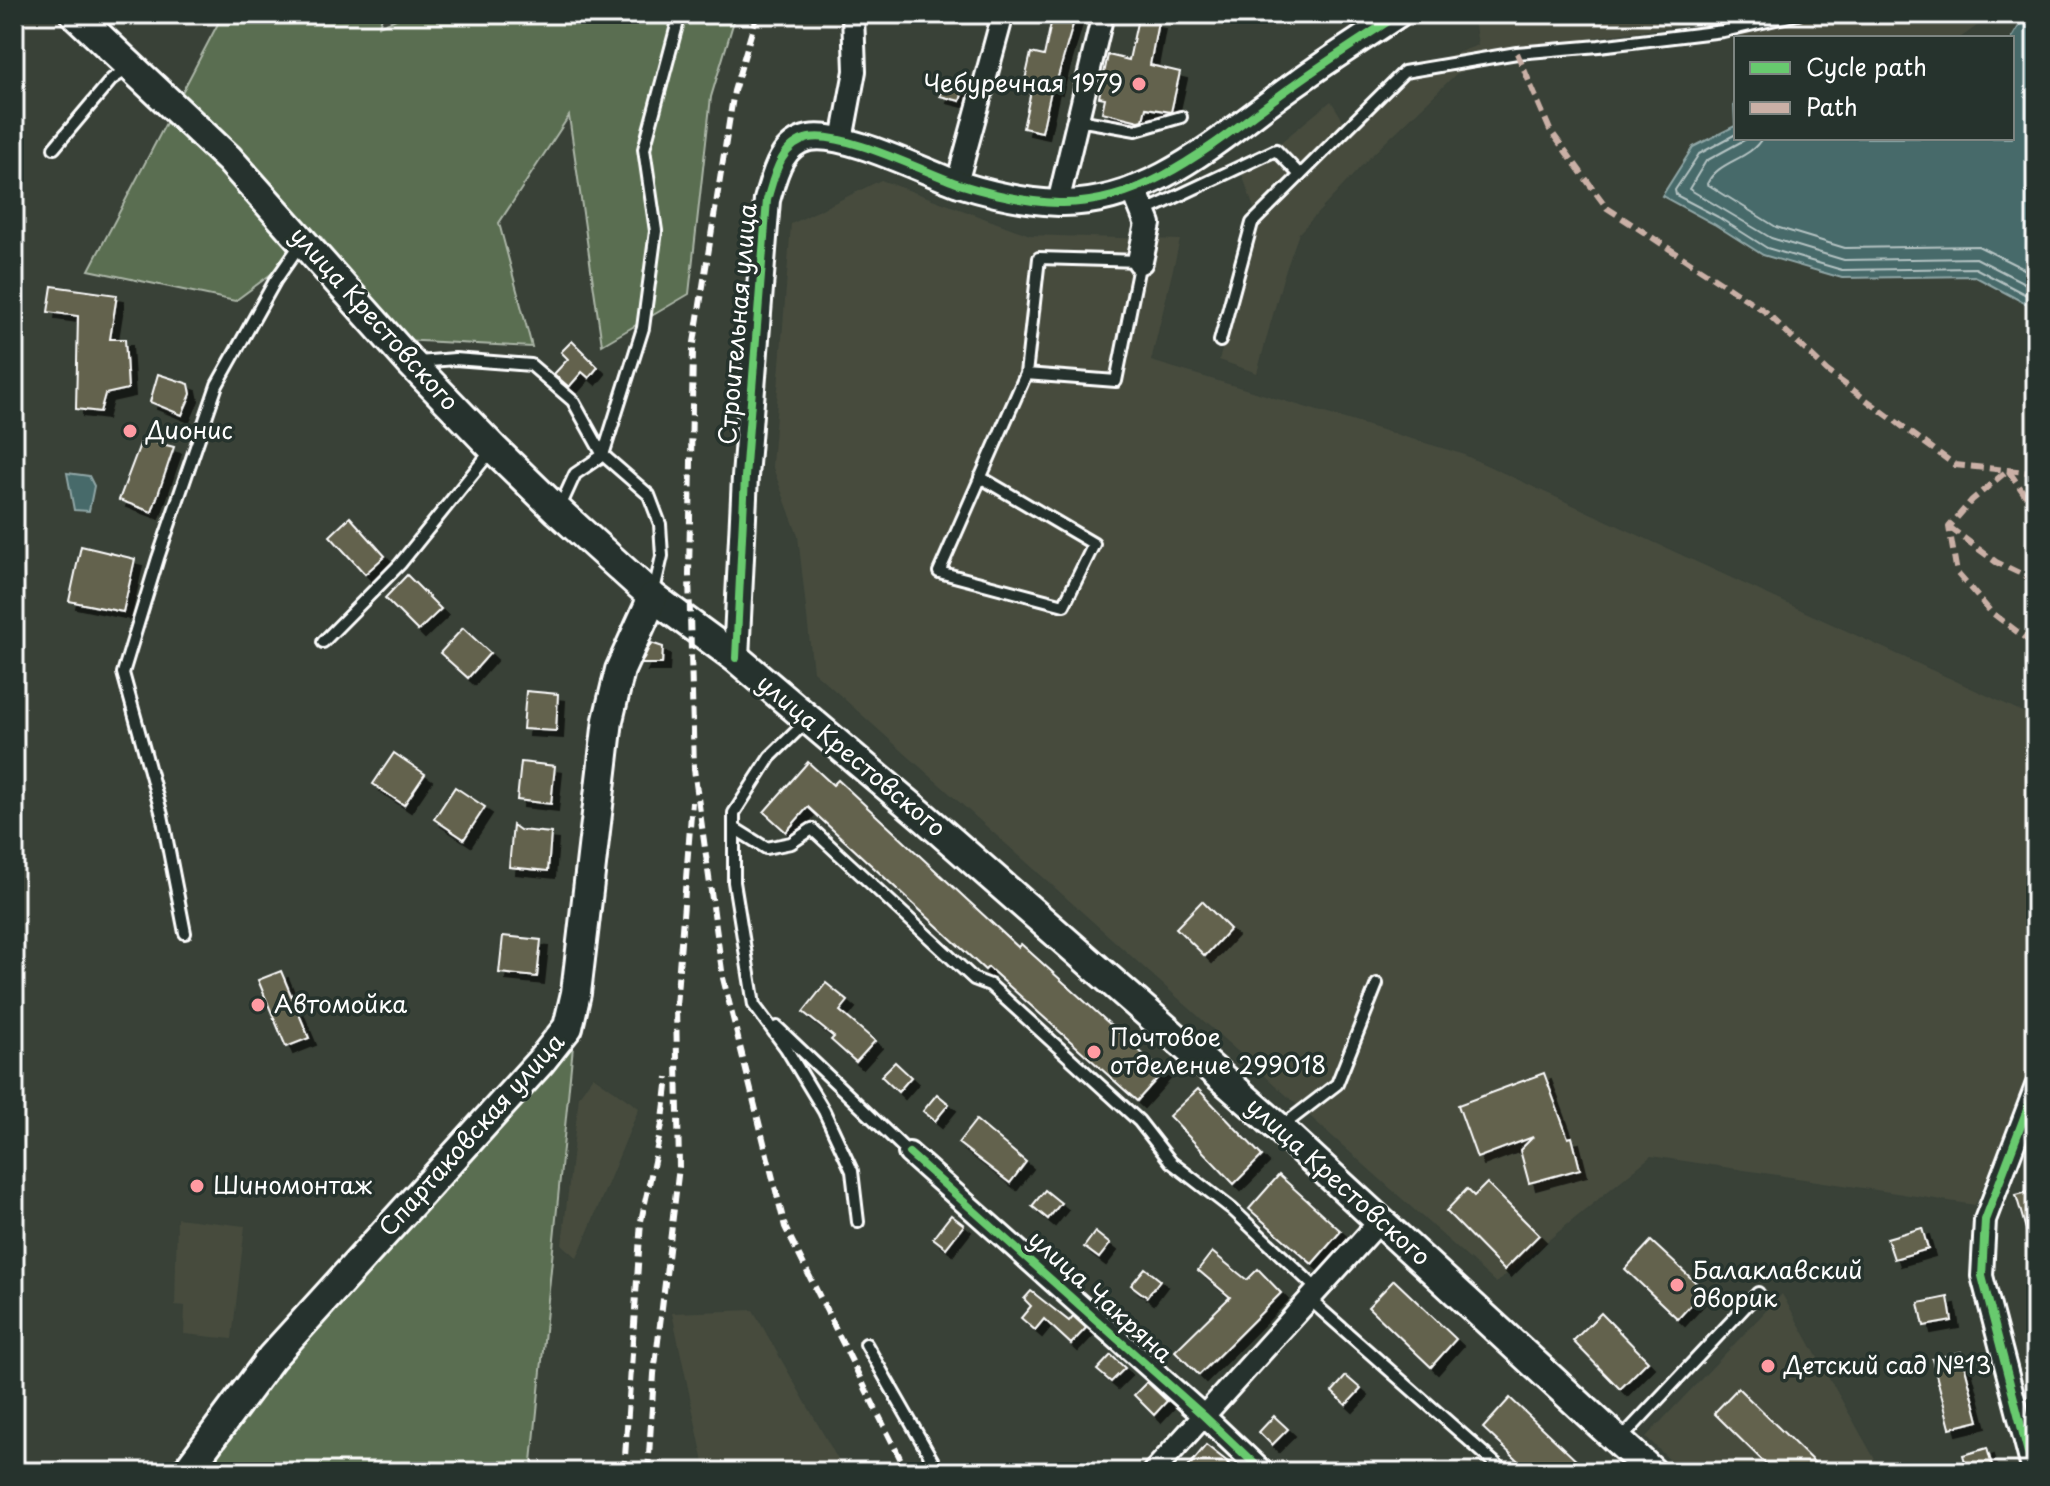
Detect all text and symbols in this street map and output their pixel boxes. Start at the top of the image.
legend [1734,36,2014,140]
text: Cycle path [1806,48,1927,84]
place label: Чебуречная 1979 [923,64,1123,100]
marker: Чебуречная 1979 [1130,75,1148,93]
text: Path [1806,88,1858,124]
street label: Строительная улица [708,202,765,446]
street label: улица Крестовского [283,217,468,418]
place label: Дионис [145,411,233,447]
marker: Дионис [121,422,139,440]
street label: улица Крестовского [750,664,955,845]
place label: Автомойка [274,985,407,1021]
marker: Автомойка [249,996,267,1014]
place label: Почтовое отделение 299018 [1110,1018,1326,1082]
street label: Спартаковская улица [369,1024,572,1243]
marker: Почтовое отделение 299018 [1085,1043,1103,1061]
street label: улица Крестовского [1239,1088,1440,1273]
place label: Шиномонтаж [213,1166,372,1202]
marker: Шиномонтаж [188,1177,206,1195]
street label: улица Чакряна [1021,1221,1182,1370]
place label: Балаклавский дворик [1693,1251,1862,1315]
marker: Балаклавский дворик [1668,1276,1686,1294]
place label: Детский сад №13 [1783,1346,1991,1382]
marker: Детский сад №13 [1759,1357,1777,1375]

